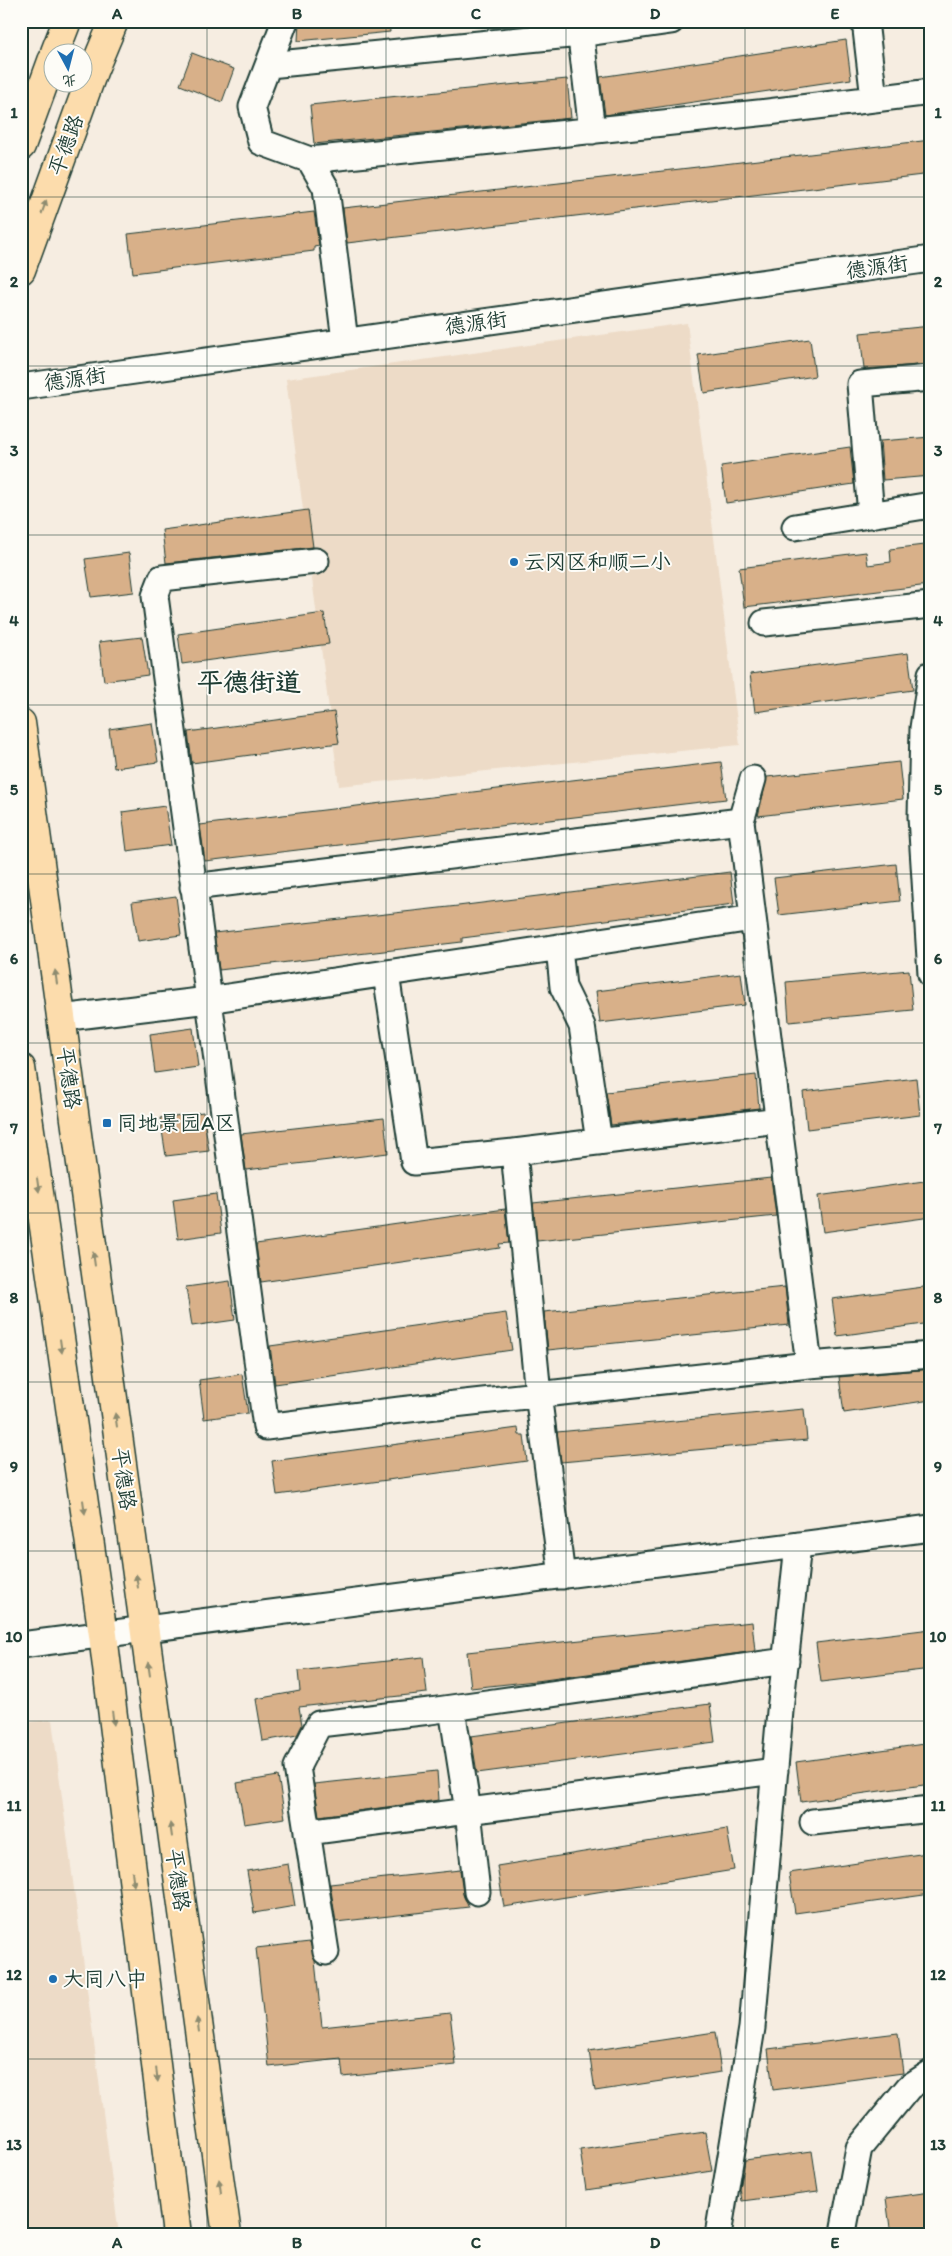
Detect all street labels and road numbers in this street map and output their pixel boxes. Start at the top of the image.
street label: 平德路 [43,111,88,179]
street label: 德源街 [844,250,910,283]
street label: 德源街 [443,306,509,339]
street label: 德源街 [42,362,108,395]
street label: 平德路 [53,1045,86,1111]
street label: 平德路 [108,1446,141,1512]
street label: 平德路 [162,1847,195,1913]

